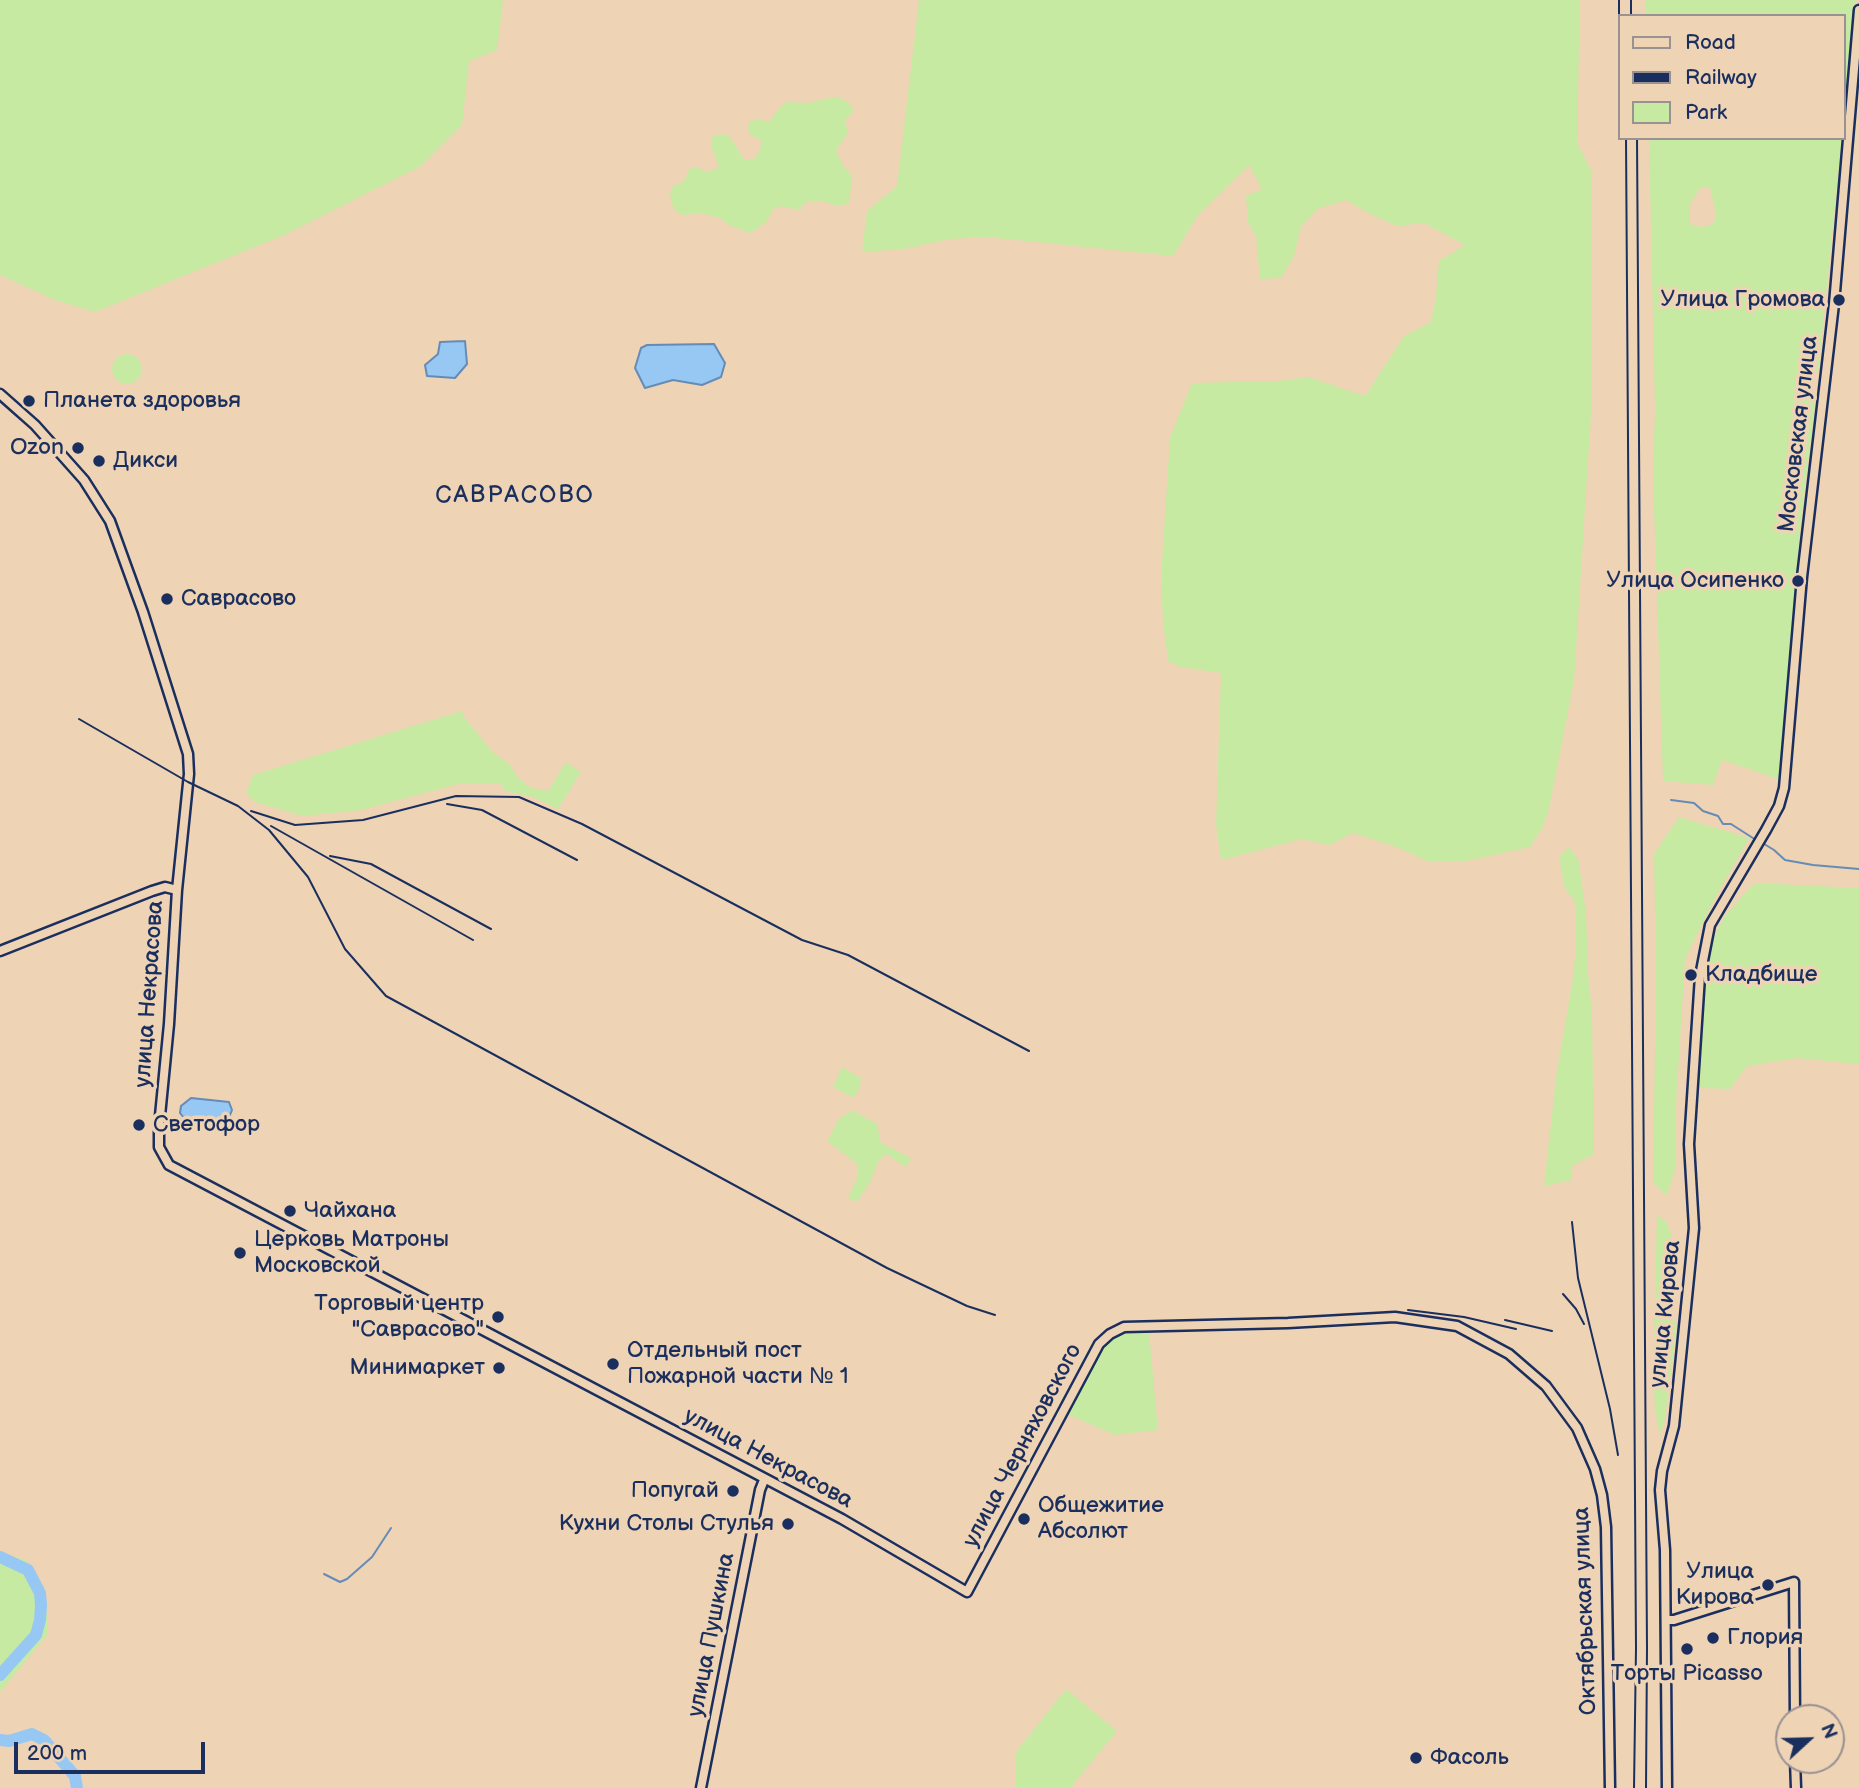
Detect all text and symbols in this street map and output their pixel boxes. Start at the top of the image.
legend [1618,14,1845,140]
text: Road [1685,30,1736,55]
text: Railway [1685,65,1757,90]
text: Park [1685,100,1727,125]
place label: Улица Громова [1660,286,1825,314]
marker: Улица Громова [1831,292,1847,308]
street label: Московская улица [1773,334,1825,534]
place label: Планета здоровья [43,387,241,415]
marker: Планета здоровья [21,393,37,409]
place label: Ozon [10,434,64,462]
marker: Ozon [70,440,86,456]
place label: Дикси [113,447,178,475]
marker: Дикси [91,453,107,469]
district label: САВРАСОВО [436,482,594,510]
place label: Улица Осипенко [1606,567,1784,595]
marker: Улица Осипенко [1790,573,1806,589]
place label: Саврасово [181,585,296,613]
marker: Саврасово [159,591,175,607]
street label: улица Некрасова [130,900,170,1088]
place label: Кладбище [1705,961,1818,989]
marker: Кладбище [1683,967,1699,983]
place label: Светофор [153,1111,260,1139]
marker: Светофор [131,1117,147,1133]
place label: Чайхана [304,1197,396,1225]
marker: Чайхана [282,1203,298,1219]
place label: Церковь Матроны Московской [254,1226,449,1280]
street label: улица Кирова [1645,1239,1687,1389]
marker: Церковь Матроны Московской [232,1245,248,1261]
place label: Торговый центр "Саврасово" [314,1290,484,1344]
marker: Торговый центр "Саврасово" [490,1309,506,1325]
place label: Отдельный пост Пожарной части № 1 [627,1337,849,1391]
street label: улица Черняховского [958,1340,1088,1552]
place label: Минимаркет [350,1354,485,1382]
marker: Отдельный пост Пожарной части № 1 [605,1356,621,1372]
marker: Минимаркет [491,1360,507,1376]
street label: улица Некрасова [679,1403,857,1515]
place label: Попугай [631,1477,719,1505]
marker: Попугай [725,1483,741,1499]
place label: Общежитие Абсолют [1038,1492,1164,1546]
street label: Октябрьская улица [1569,1506,1603,1716]
place label: Кухни Столы Стулья [559,1510,774,1538]
marker: Общежитие Абсолют [1016,1511,1032,1527]
marker: Кухни Столы Стулья [780,1516,796,1532]
street label: улица Пушкина [683,1550,741,1720]
place label: Улица Кирова [1676,1558,1754,1612]
marker: Улица Кирова [1760,1577,1776,1593]
place label: Глория [1727,1624,1803,1652]
marker: Глория [1705,1630,1721,1646]
marker: Торты Picasso [1679,1641,1695,1657]
place label: Торты Picasso [1611,1660,1763,1688]
north arrow [1775,1704,1845,1774]
text: N [1815,1721,1841,1743]
scale bar [18,1728,208,1772]
text: 200 m [27,1741,87,1766]
place label: Фасоль [1430,1744,1509,1772]
marker: Фасоль [1408,1750,1424,1766]

